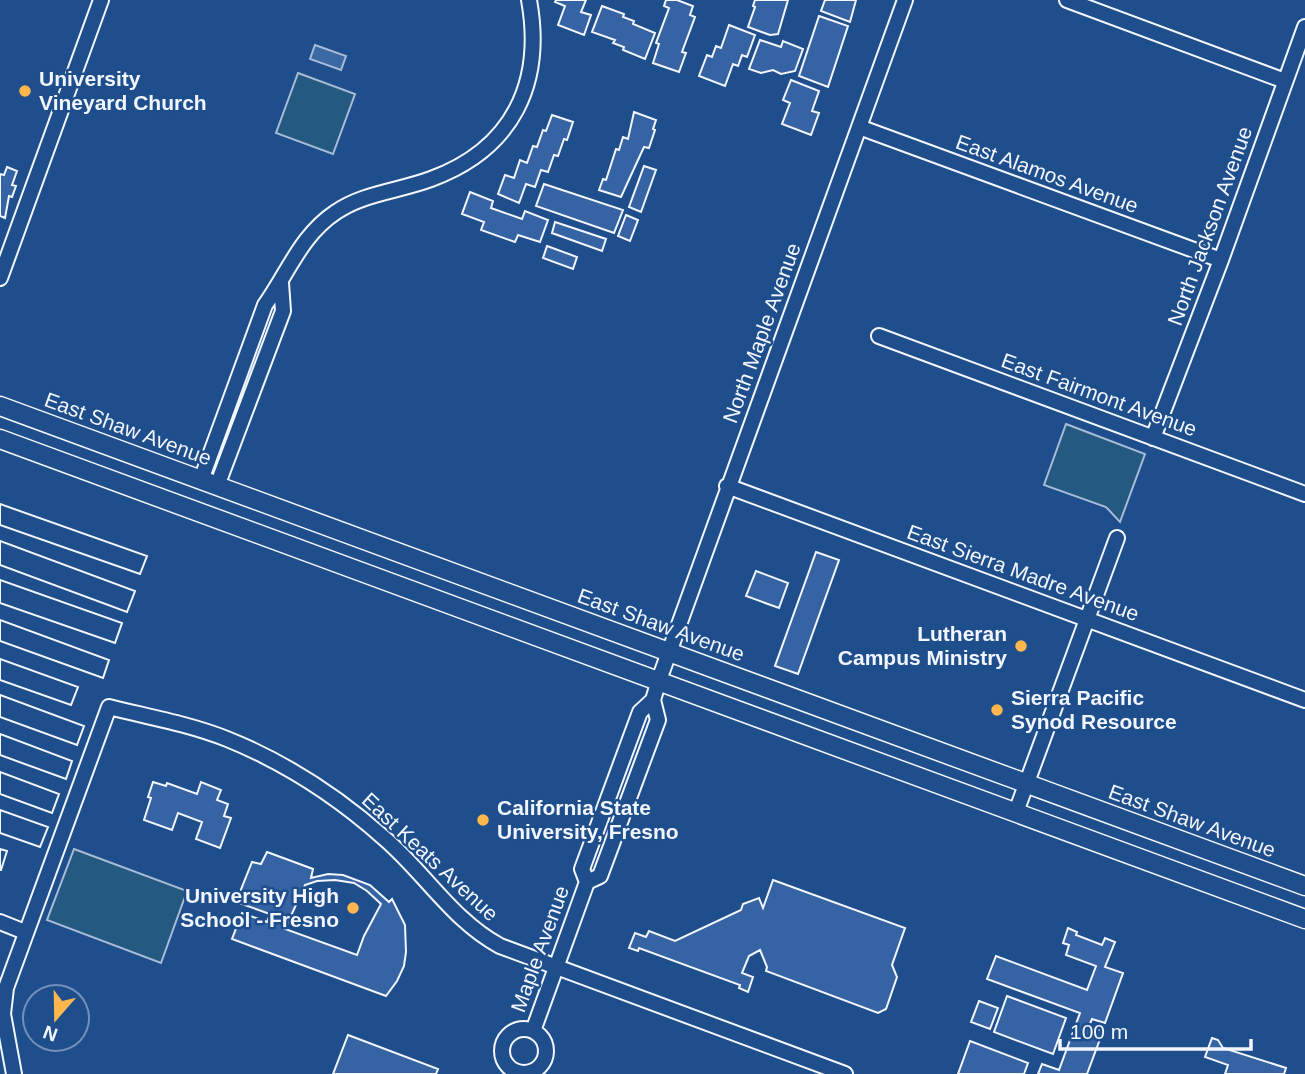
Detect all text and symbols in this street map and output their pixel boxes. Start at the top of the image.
place label: University Vineyard Church [39,67,207,114]
marker: University Vineyard Church [17,83,33,99]
street label: North Jackson Avenue [1163,123,1256,328]
street label: East Alamos Avenue [953,130,1141,217]
street label: North Maple Avenue [718,240,805,426]
street label: East Fairmont Avenue [998,348,1200,441]
street label: East Shaw Avenue [42,388,215,469]
street label: East Sierra Madre Avenue [904,520,1142,625]
street label: East Shaw Avenue [575,584,748,665]
place label: Lutheran Campus Ministry [838,622,1007,669]
marker: Lutheran Campus Ministry [1013,638,1029,654]
place label: Sierra Pacific Synod Resource [1011,686,1177,733]
marker: Sierra Pacific Synod Resource [989,702,1005,718]
street label: East Shaw Avenue [1106,780,1279,861]
street label: East Keats Avenue [358,788,503,925]
place label: California State University, Fresno [497,796,679,843]
marker: California State University, Fresno [475,812,491,828]
street label: Maple Avenue [506,883,573,1015]
place label: University High School - Fresno [180,884,339,931]
marker: University High School - Fresno [345,900,361,916]
north arrow [21,983,91,1053]
scale bar [1060,1007,1251,1052]
text: 100 m [1070,1020,1128,1043]
text: N [40,1021,60,1046]

